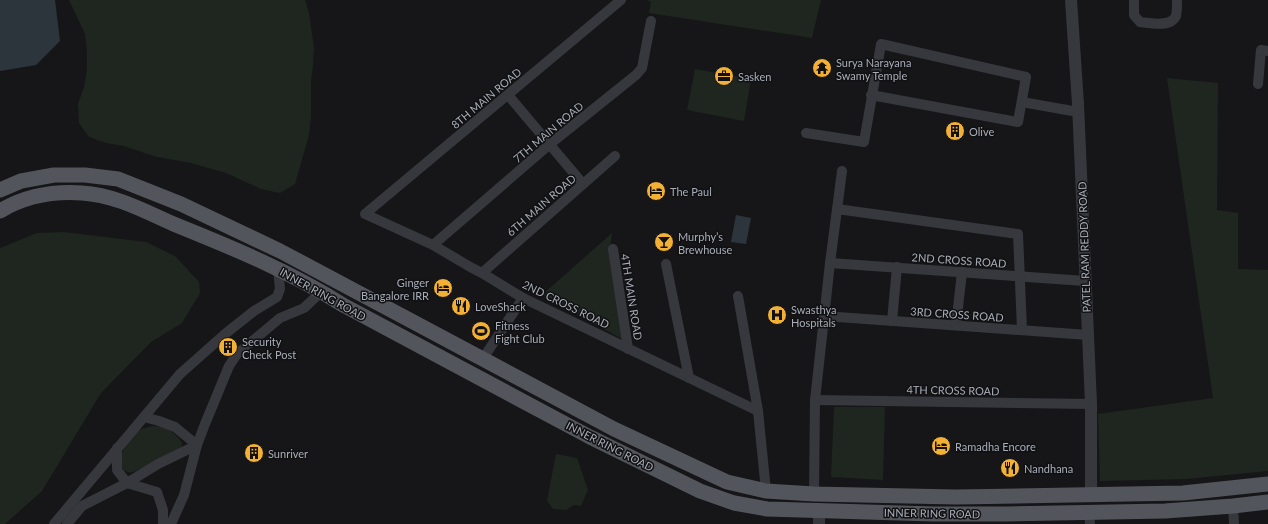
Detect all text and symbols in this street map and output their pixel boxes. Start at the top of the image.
place label: Surya Narayana Swamy Temple [836,56,911,82]
temple icon: Surya Narayana Swamy Temple [811,57,833,79]
street label: 8TH MAIN ROAD [448,65,524,131]
office icon: Sasken [713,65,735,87]
place label: Sasken [738,70,771,83]
street label: 7TH MAIN ROAD [510,99,586,165]
building icon: Olive [944,120,966,142]
place label: Olive [969,125,994,138]
street label: 6TH MAIN ROAD [504,171,578,239]
hotel icon: The Paul [645,180,667,202]
street label: PATEL RAM REDDY ROAD [1075,181,1093,313]
place label: The Paul [670,185,712,198]
place label: Murphy’s Brewhouse [678,230,732,256]
bar icon: Murphy’s Brewhouse [653,231,675,253]
street label: 2ND CROSS ROAD [911,250,1007,270]
street label: 4TH MAIN ROAD [619,253,645,341]
street label: INNER RING ROAD [278,265,368,323]
place label: Ginger Bangalore IRR [361,276,429,302]
hotel icon: Ginger Bangalore IRR [432,277,454,299]
street label: 2ND CROSS ROAD [521,277,611,331]
restaurant icon: LoveShack [450,295,472,317]
place label: LoveShack [475,300,526,313]
place label: Swasthya Hospitals [791,303,837,329]
hospital icon: Swasthya Hospitals [766,304,788,326]
street label: 3RD CROSS ROAD [910,304,1004,324]
place label: Fitness Fight Club [495,319,545,345]
sports icon: Fitness Fight Club [470,320,492,342]
place label: Security Check Post [242,335,296,361]
building icon: Security Check Post [217,336,239,358]
street label: 4TH CROSS ROAD [906,383,1000,397]
street label: INNER RING ROAD [564,418,656,474]
hotel icon: Ramadha Encore [930,435,952,457]
place label: Ramadha Encore [955,440,1036,453]
building icon: Sunriver [243,442,265,464]
place label: Sunriver [268,447,308,460]
restaurant icon: Nandhana [999,457,1021,479]
place label: Nandhana [1024,462,1073,475]
street label: INNER RING ROAD [884,506,980,520]

